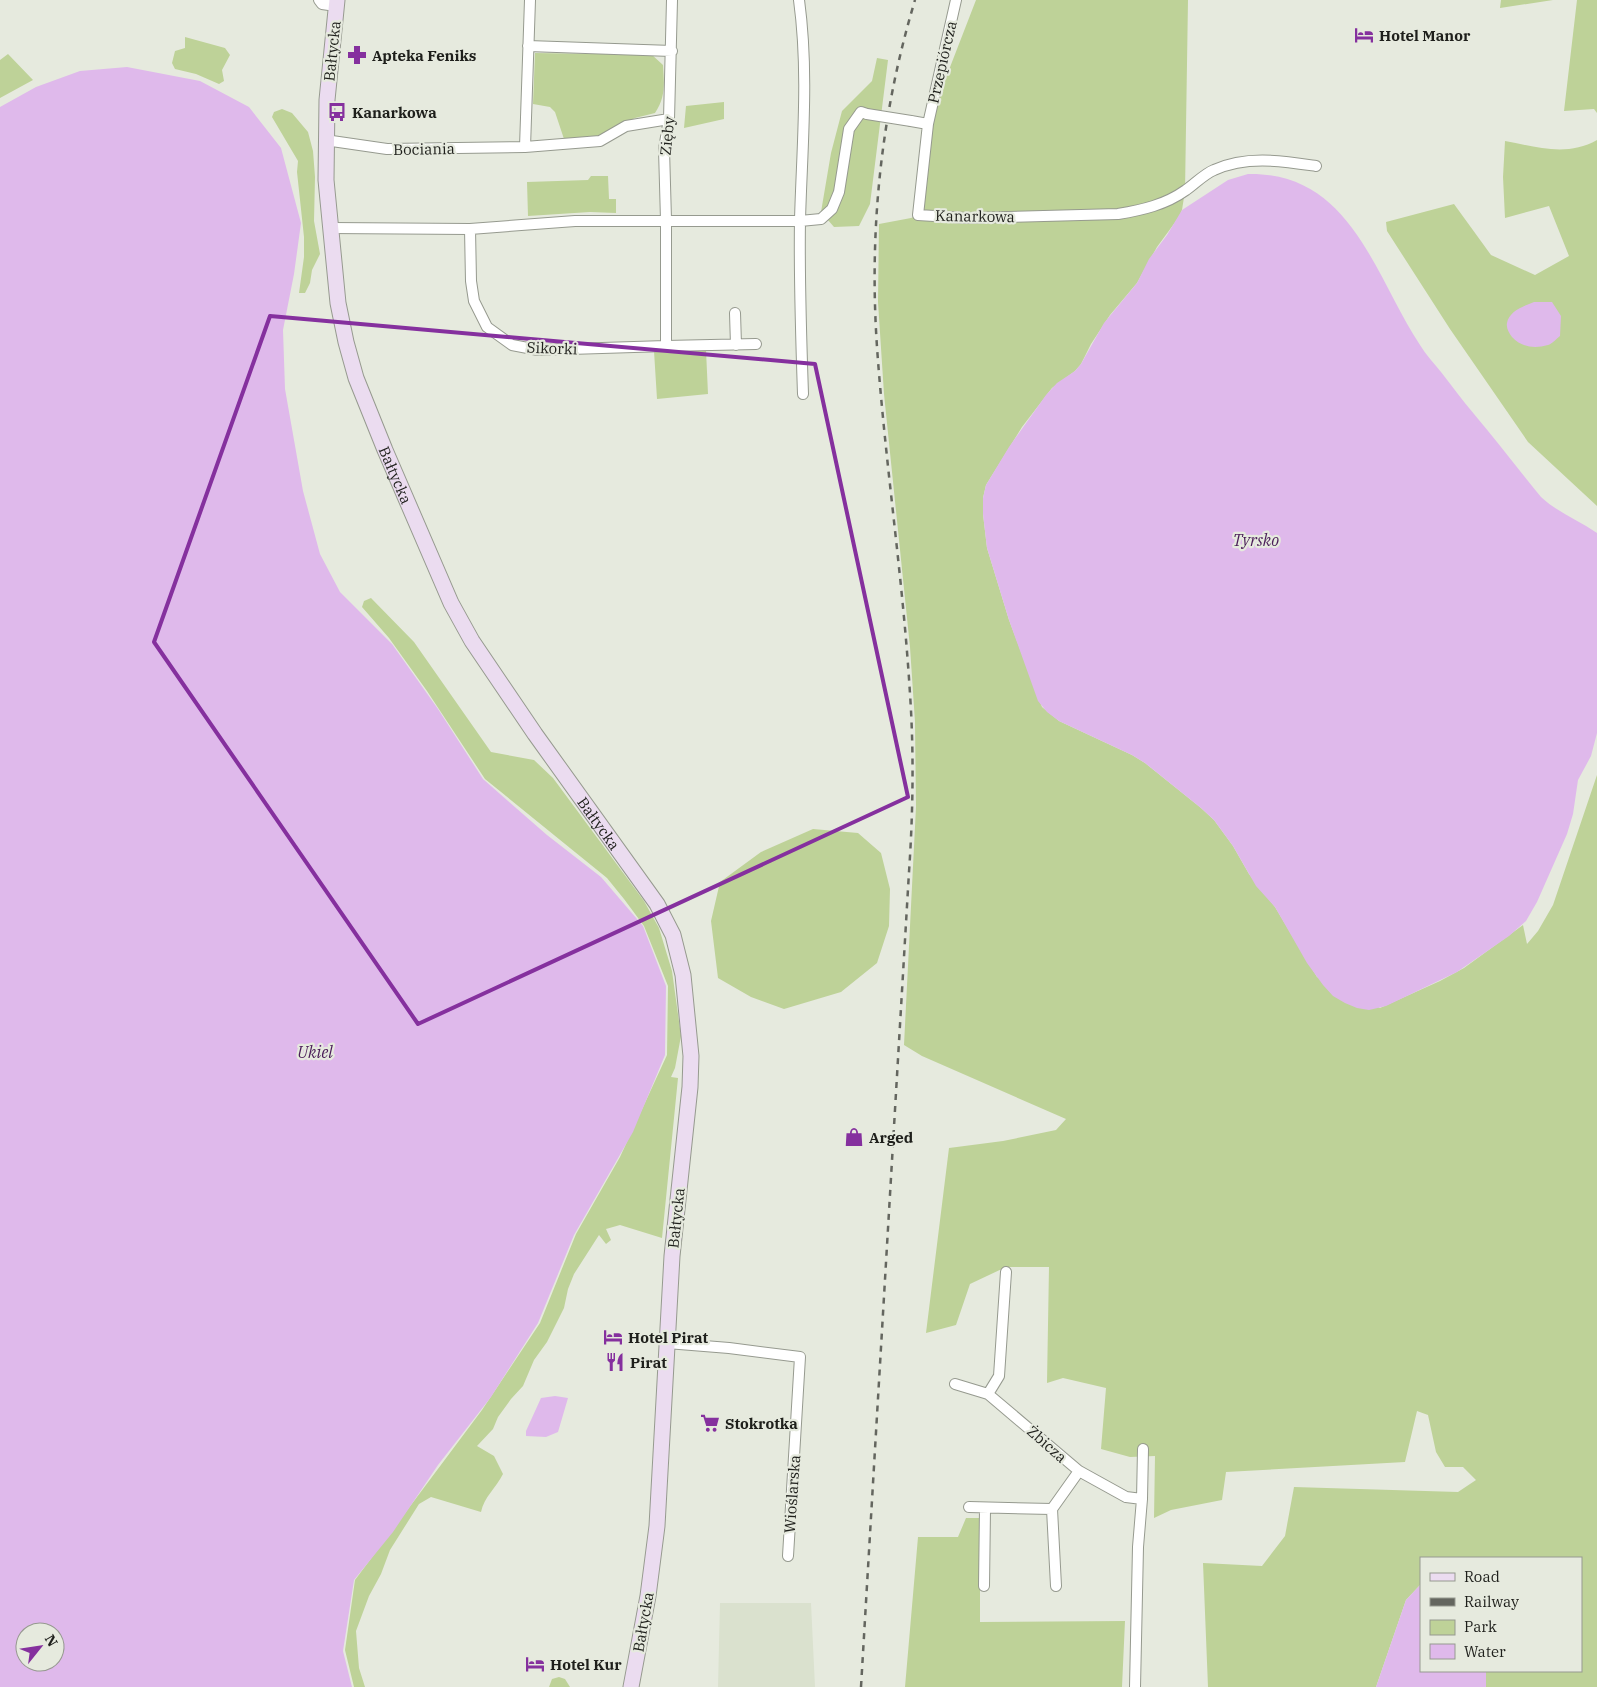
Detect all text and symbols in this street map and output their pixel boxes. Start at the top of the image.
street label: Przepiórcza [923,19,961,105]
street label: Bałtycka [319,20,345,82]
hotel icon: Hotel Manor [1353,24,1375,46]
place label: Hotel Manor [1379,26,1471,45]
pharmacy icon: Apteka Feniks [346,44,368,66]
place label: Apteka Feniks [372,46,476,65]
bus stop icon: Kanarkowa [326,101,348,123]
place label: Kanarkowa [352,103,437,122]
street label: Zięby [655,115,679,157]
street label: Bociania [393,139,455,159]
street label: Kanarkowa [935,206,1015,226]
street label: Sikorki [526,338,578,358]
street label: Bałtycka [375,443,417,507]
water label: Tyrsko [1233,530,1279,550]
street label: Bałtycka [574,793,624,853]
water label: Ukiel [297,1042,333,1062]
shop icon: Arged [843,1126,865,1148]
place label: Arged [869,1128,914,1147]
street label: Bałtycka [663,1187,689,1249]
hotel icon: Hotel Pirat [602,1326,624,1348]
place label: Hotel Pirat [628,1328,709,1347]
restaurant icon: Pirat [604,1351,626,1373]
place label: Pirat [630,1353,667,1372]
supermarket icon: Stokrotka [699,1412,721,1434]
place label: Stokrotka [725,1414,798,1433]
street label: Żbicza [1023,1421,1071,1467]
street label: Wioślarska [780,1454,804,1534]
legend [1420,1557,1582,1672]
text: Road [1464,1567,1500,1586]
street label: Bałtycka [628,1590,658,1654]
text: Railway [1464,1592,1519,1611]
text: Park [1464,1617,1497,1636]
north arrow [15,1622,65,1672]
text: N [41,1631,62,1650]
text: Water [1464,1642,1506,1661]
hotel icon: Hotel Kur [524,1653,546,1675]
place label: Hotel Kur [550,1655,622,1674]

